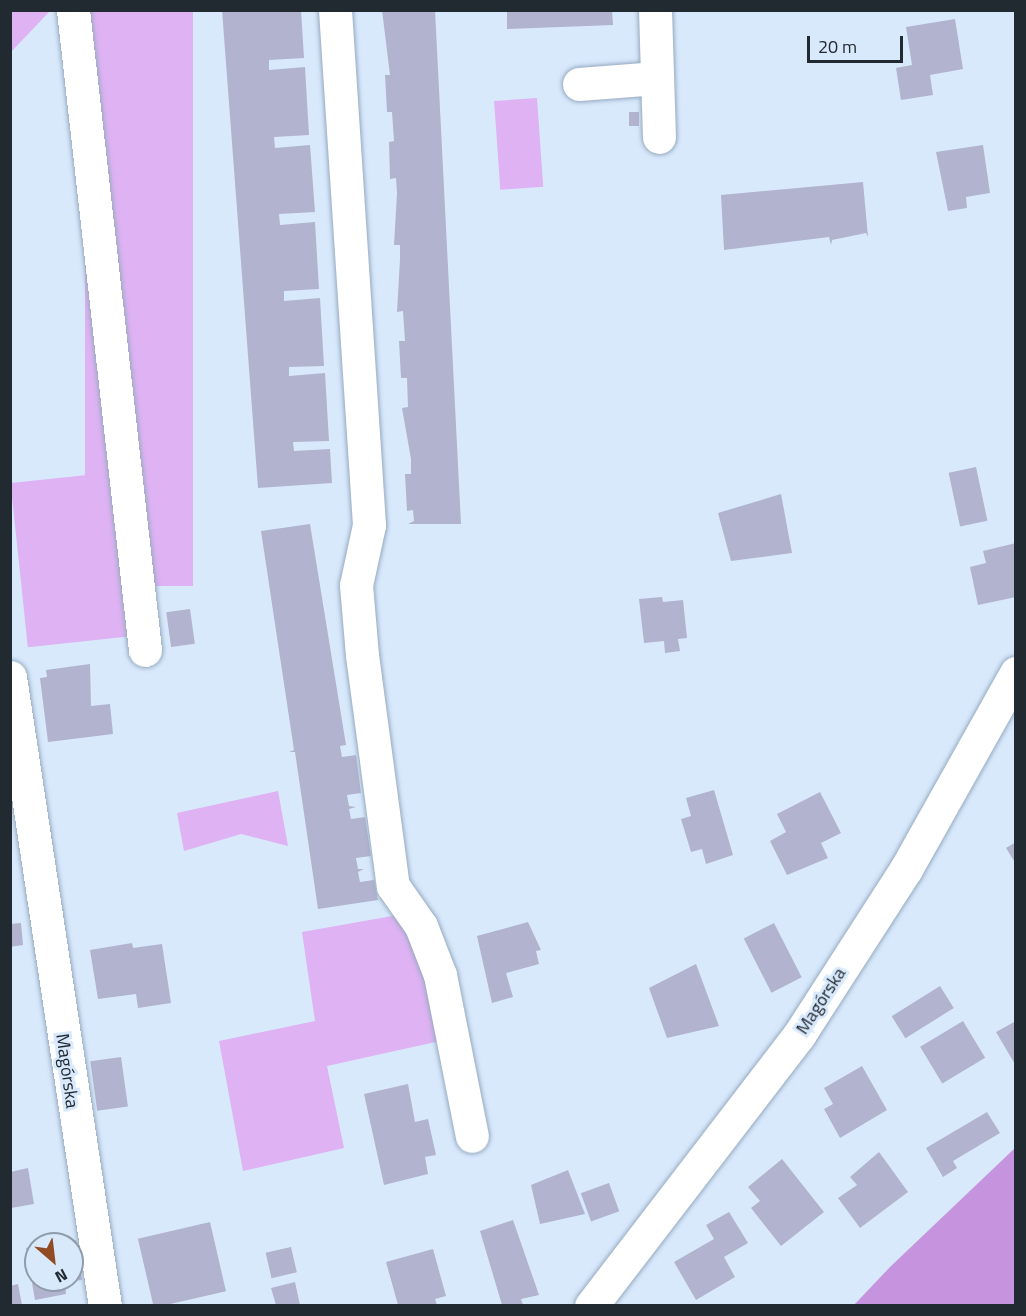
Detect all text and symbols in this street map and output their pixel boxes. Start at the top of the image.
scale bar [810,24,906,62]
text: 20 m [818,33,857,60]
street label: Magórska [791,964,851,1038]
street label: Magórska [51,1032,83,1110]
north arrow [24,1232,84,1292]
text: N [51,1263,72,1289]

